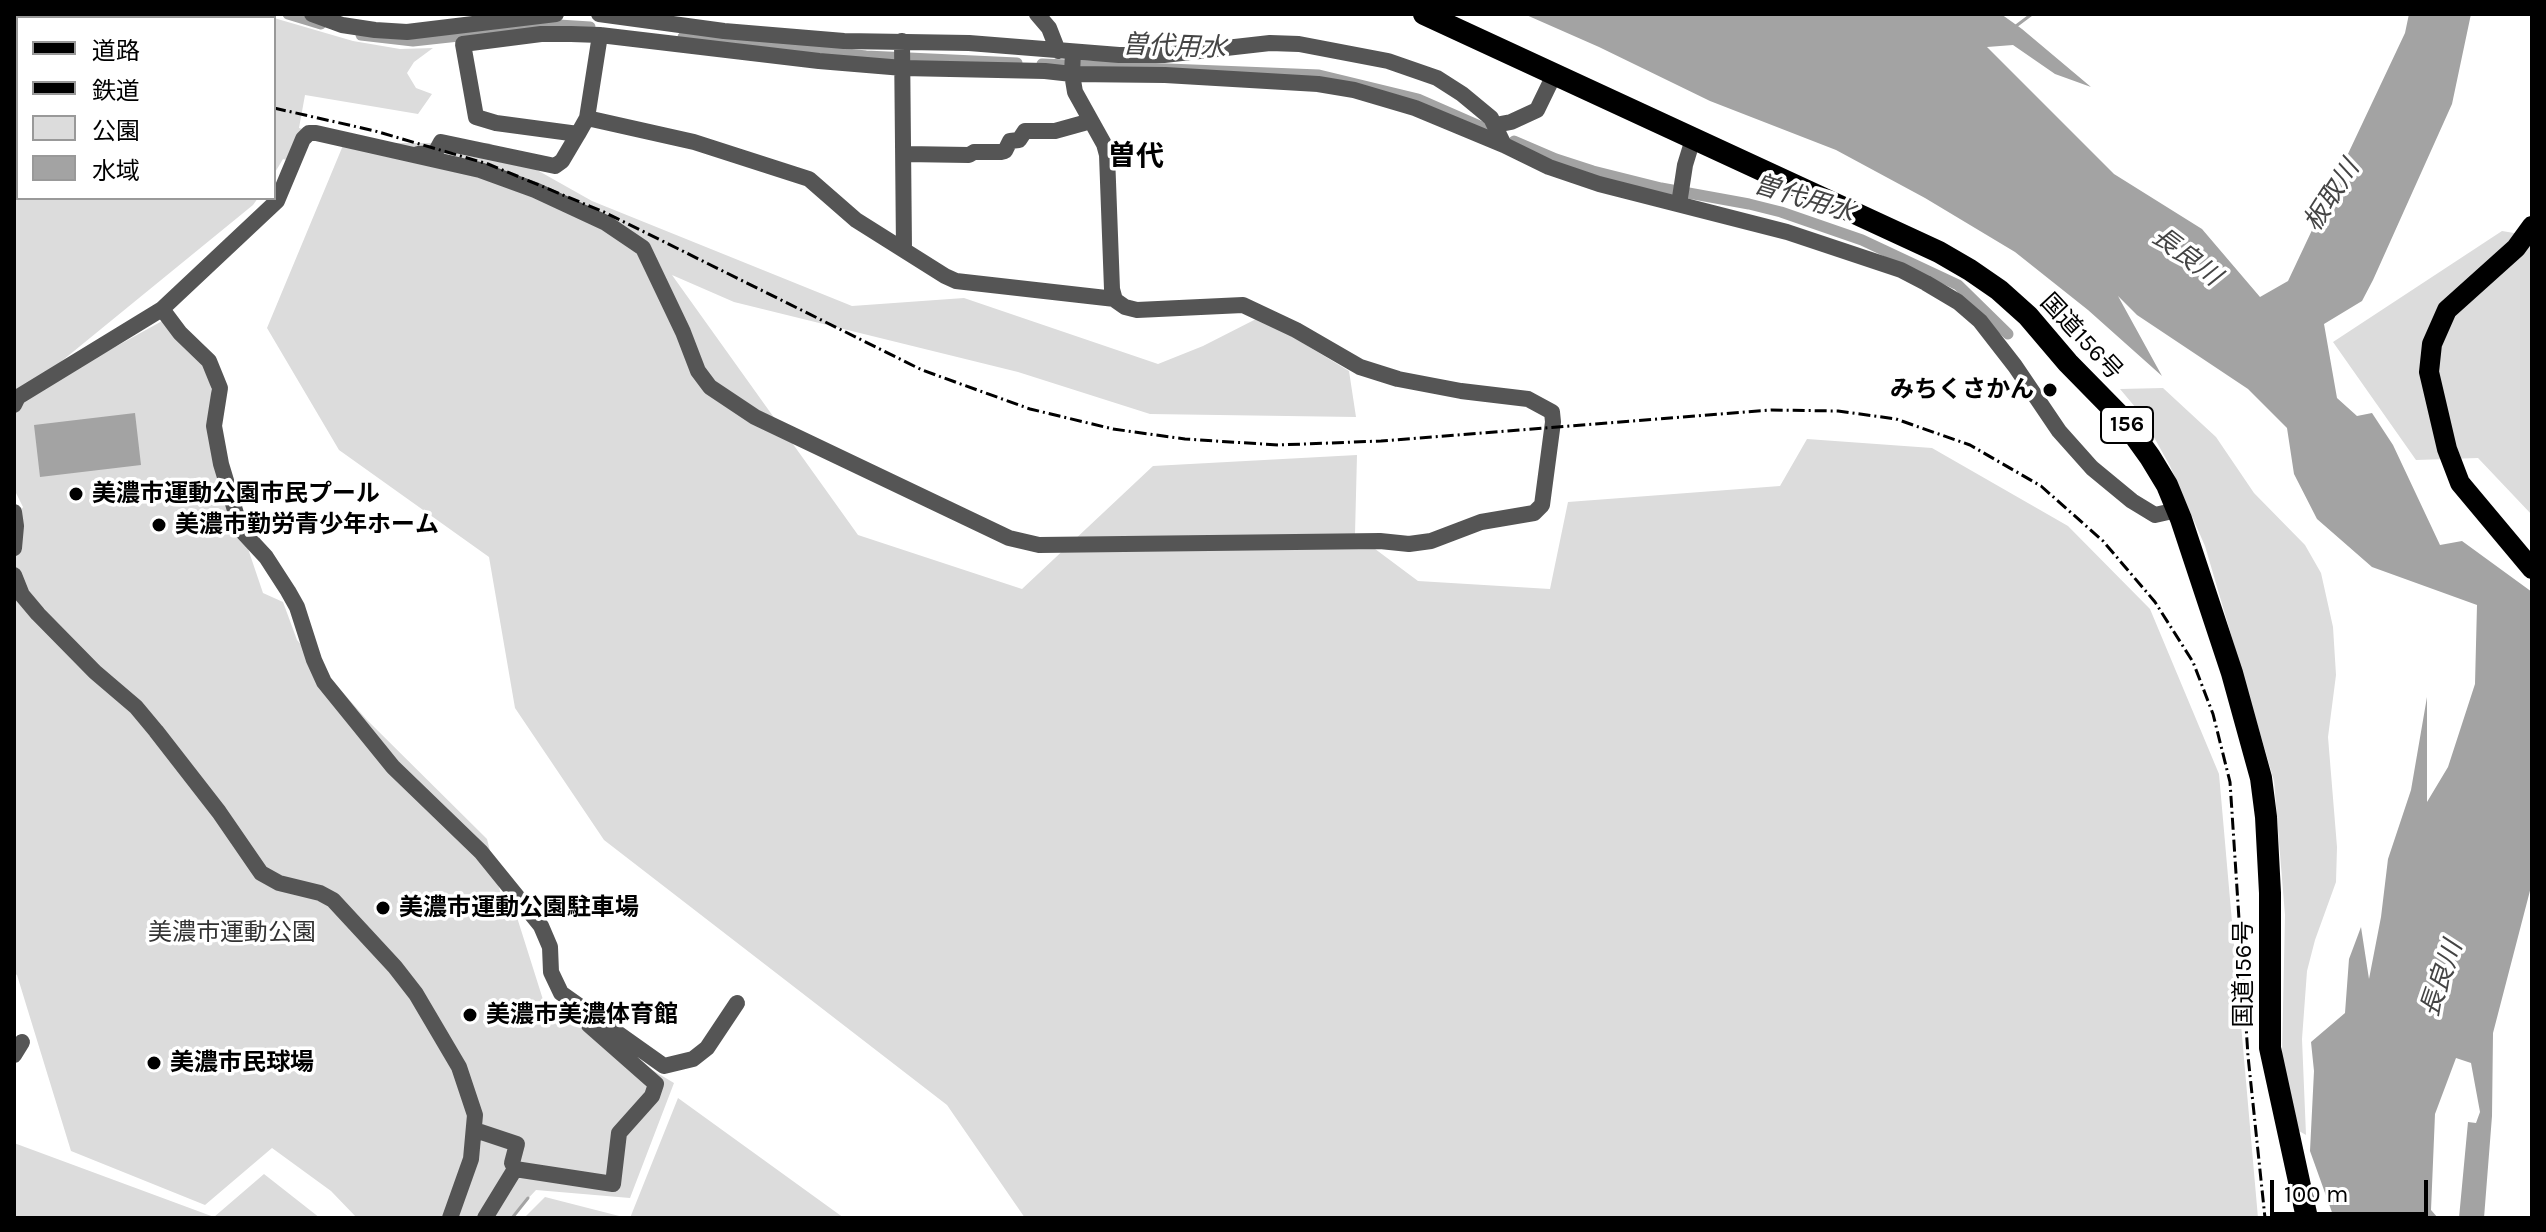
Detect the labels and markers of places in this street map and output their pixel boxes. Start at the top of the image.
place label: みちくさかん [1890,376,2034,404]
marker: みちくさかん [2041,381,2059,399]
place label: 美濃市運動公園市民プール [92,480,380,508]
marker: 美濃市運動公園市民プール [67,485,85,503]
place label: 美濃市勤労青少年ホーム [175,511,439,539]
marker: 美濃市勤労青少年ホーム [150,516,168,534]
place label: 美濃市運動公園駐車場 [399,894,639,922]
marker: 美濃市運動公園駐車場 [374,899,392,917]
place label: 美濃市美濃体育館 [486,1001,678,1029]
marker: 美濃市美濃体育館 [461,1006,479,1024]
place label: 美濃市民球場 [170,1049,314,1077]
marker: 美濃市民球場 [145,1054,163,1072]

